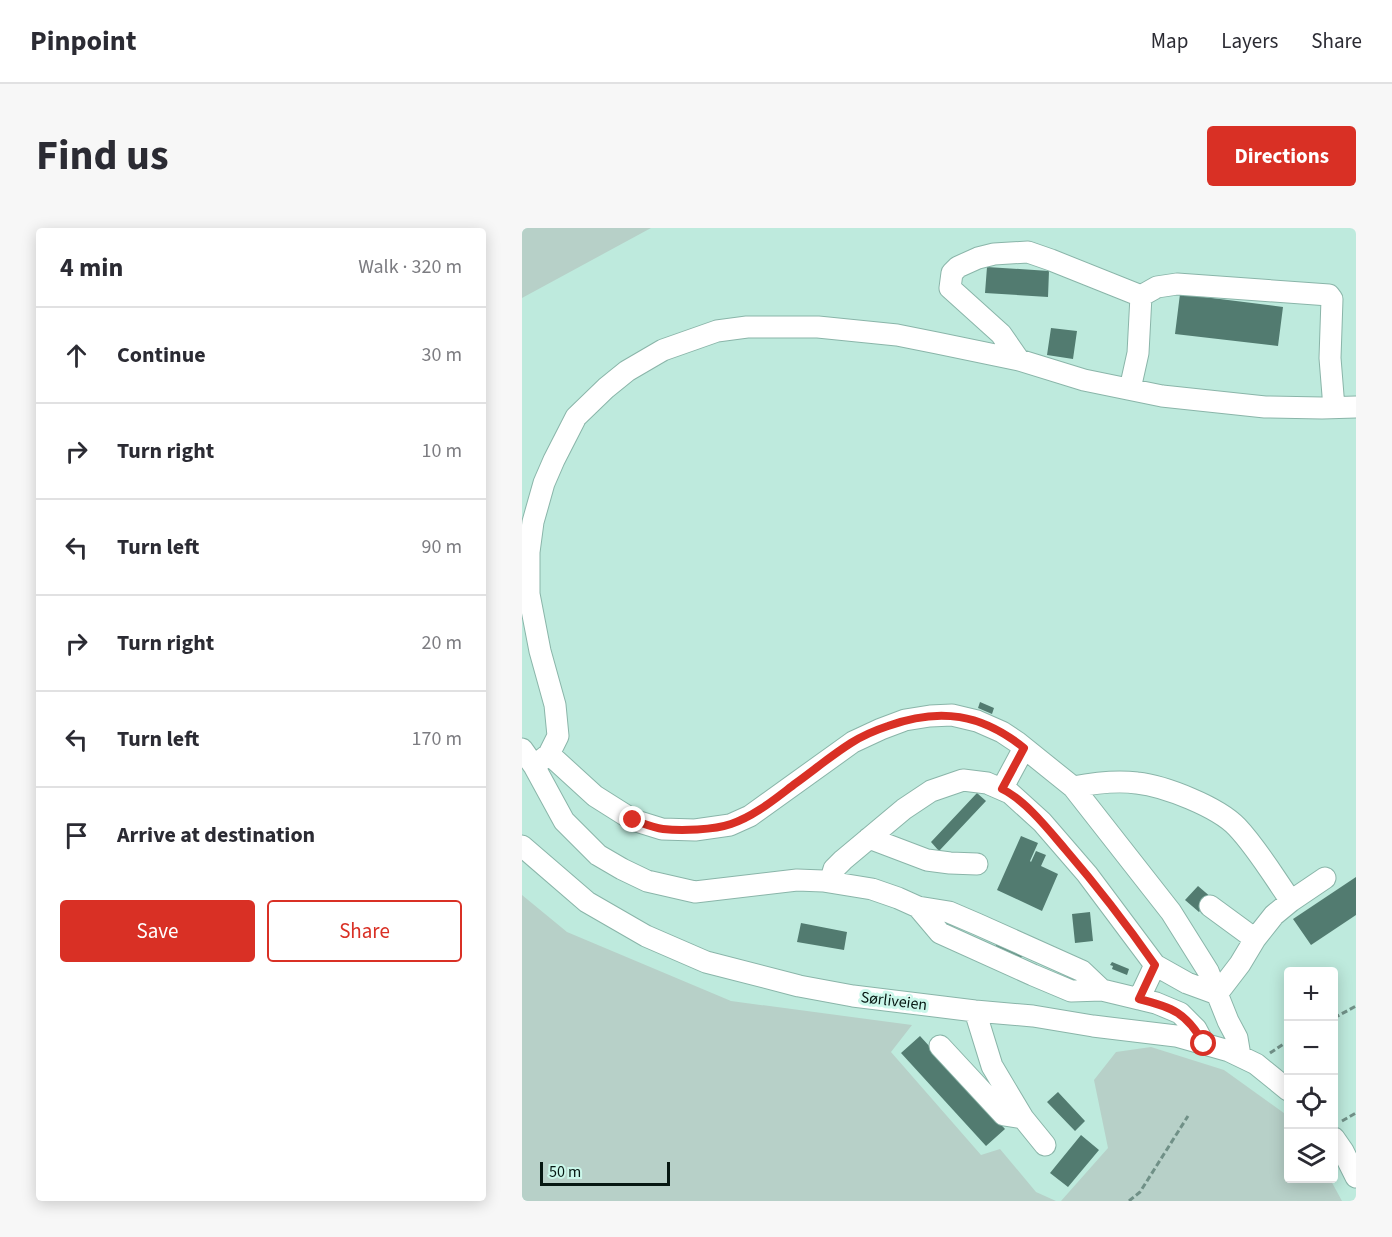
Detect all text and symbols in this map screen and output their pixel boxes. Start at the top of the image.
text: Pinpoint [30,21,137,61]
text: Map [1151,26,1188,56]
text: Layers [1221,26,1278,56]
text: Share [1311,26,1362,56]
text: Find us [36,126,169,186]
button: Directions [1207,126,1356,186]
text: 4 min [60,249,123,286]
text: Walk · 320 m [358,253,462,281]
icon: ahead [60,339,93,372]
text: Continue [117,339,206,371]
text: 30 m [422,341,462,369]
icon: right [60,435,93,468]
text: Turn right [117,435,214,467]
text: 10 m [422,437,462,465]
icon: left [60,531,93,564]
text: Turn left [117,531,199,563]
text: 90 m [422,533,462,561]
icon: right [60,627,93,660]
text: Turn right [117,627,214,659]
text: 20 m [422,629,462,657]
icon: left [60,723,93,756]
text: Turn left [117,723,199,755]
text: 170 m [412,725,462,753]
route end [619,806,645,832]
icon: arrive [60,819,93,852]
text: Arrive at destination [117,819,315,851]
button: Save [60,900,255,962]
button: Share [267,900,462,962]
map controls [1284,967,1338,1183]
button: + [1284,967,1338,1021]
street label: Sørliveien [860,986,928,1016]
button: − [1284,1021,1338,1075]
route start [1190,1030,1216,1056]
button: locate [1284,1075,1338,1129]
button: layers [1284,1129,1338,1183]
scale bar [540,1159,670,1186]
text: 50 m [549,1161,581,1183]

